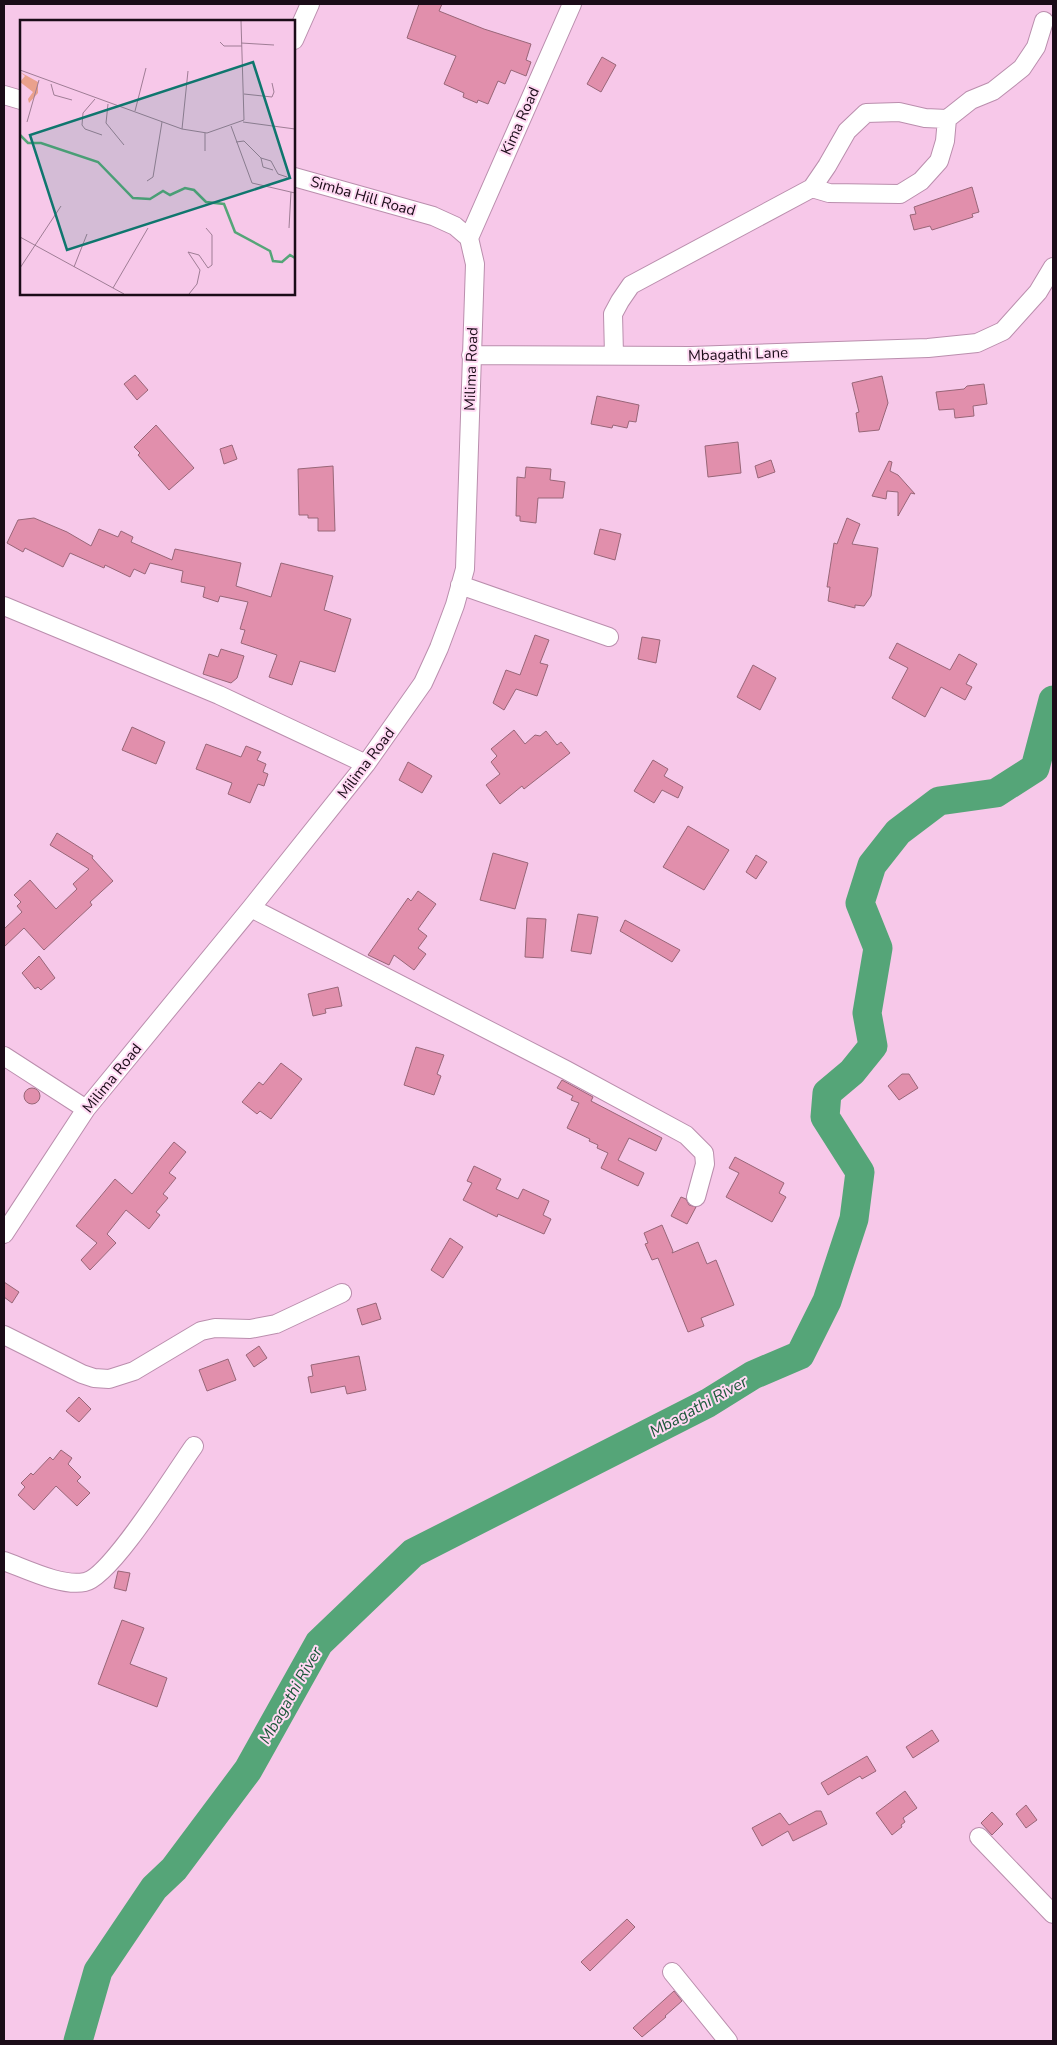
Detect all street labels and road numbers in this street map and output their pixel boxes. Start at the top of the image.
street label: Kima Road [496,84,544,158]
street label: Simba Hill Road [308,171,418,221]
street label: Milima Road [460,327,482,411]
street label: Mbagathi Lane [688,342,788,366]
street label: Milima Road [333,724,399,802]
street label: Milima Road [78,1039,146,1117]

